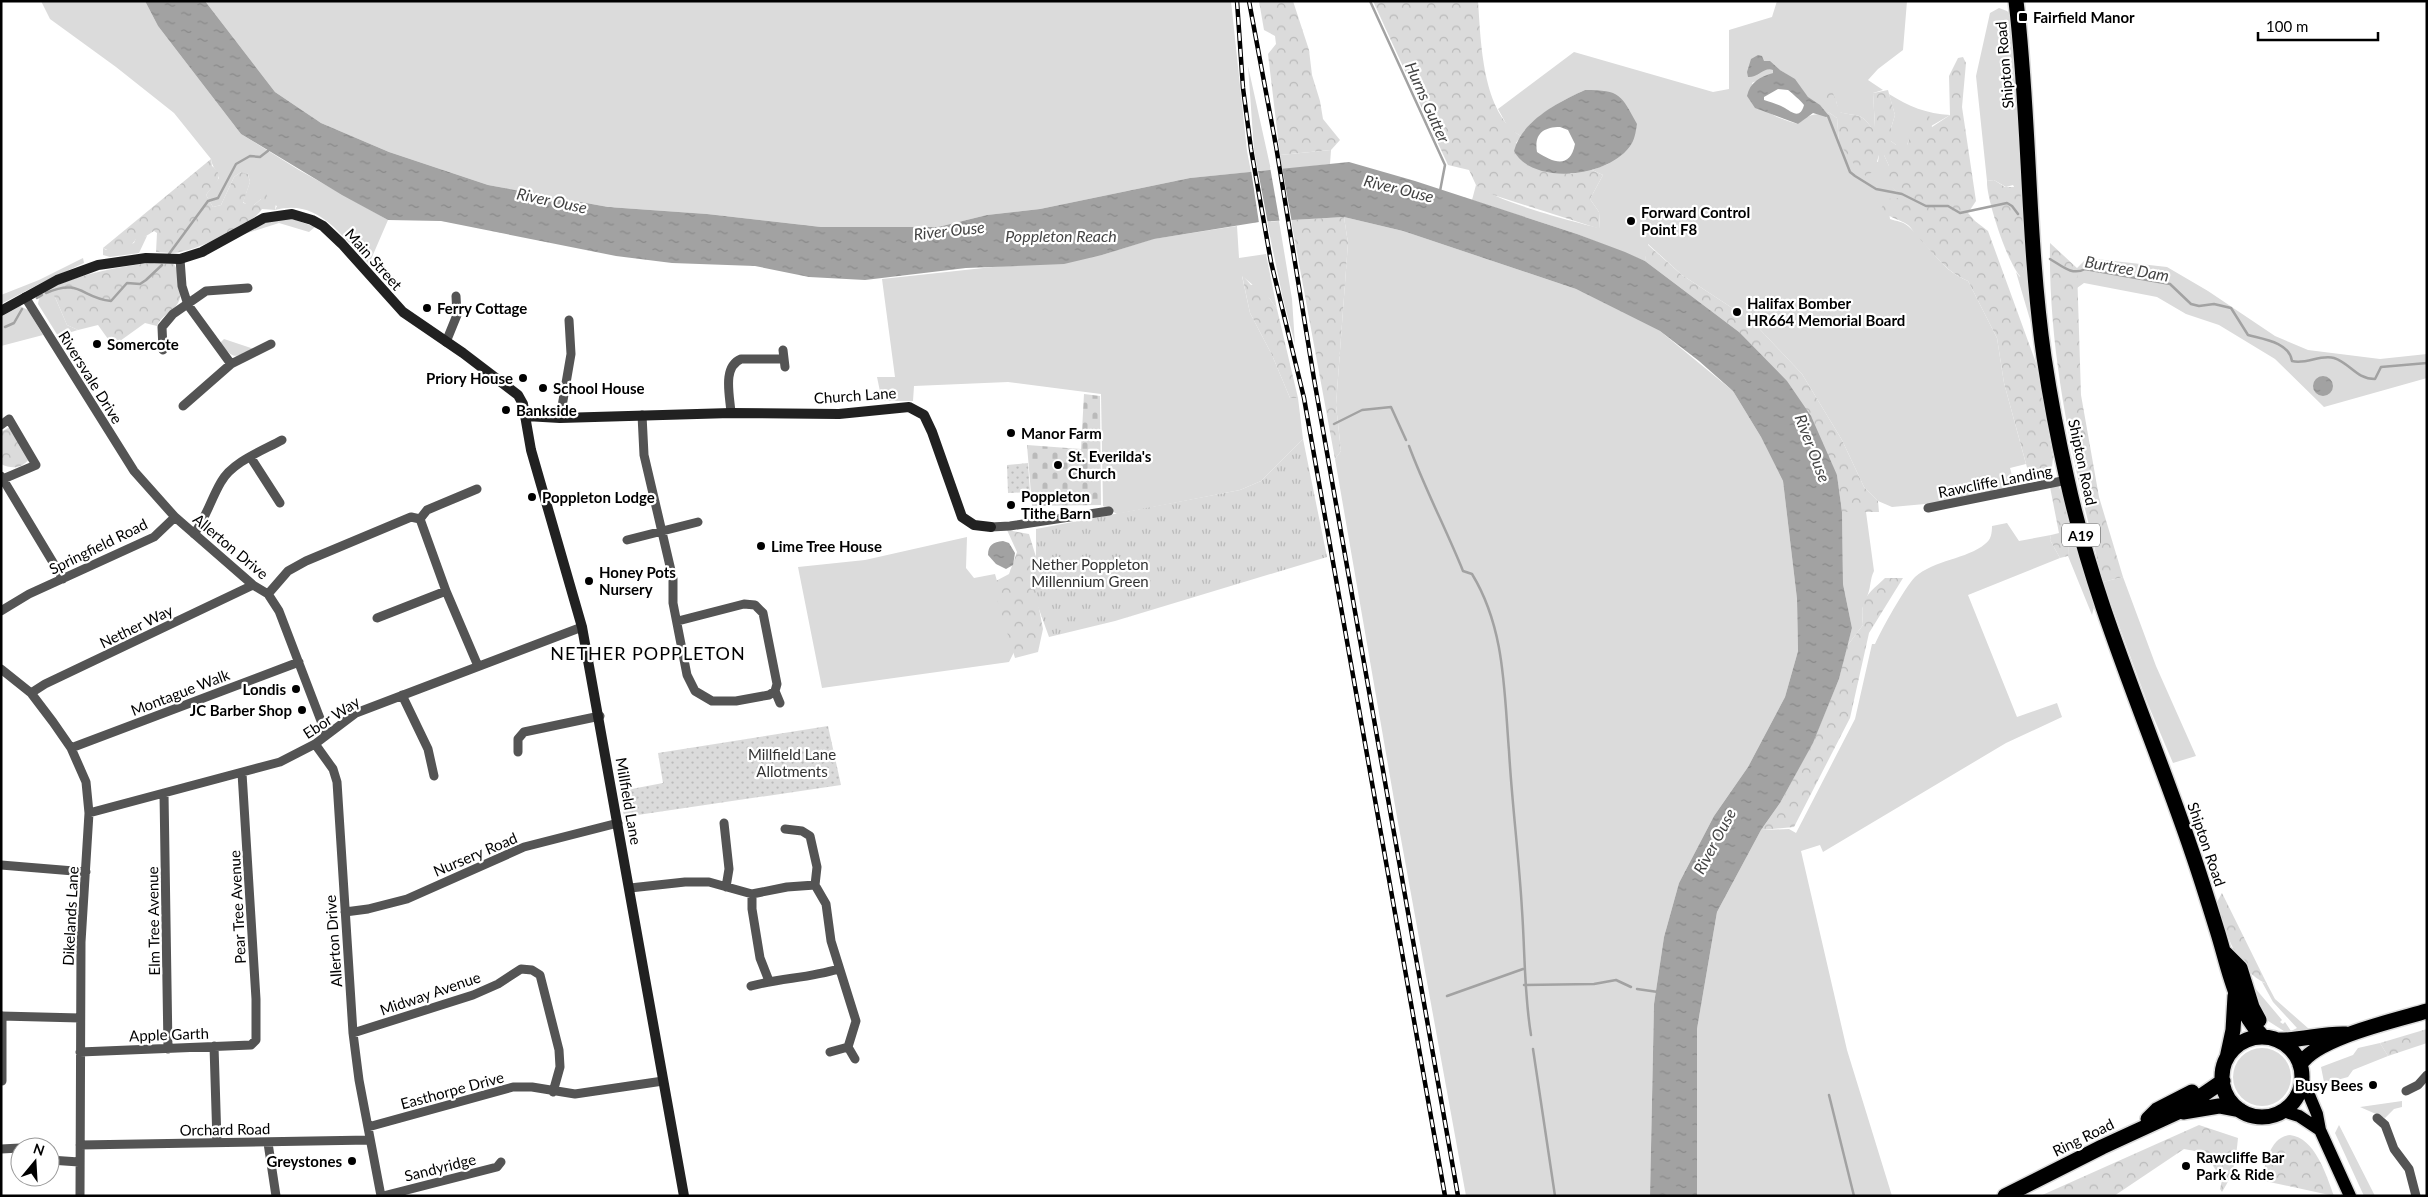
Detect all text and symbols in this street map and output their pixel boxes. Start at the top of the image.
place label: Fairfield Manor [2033,8,2135,26]
scale bar [2258,10,2378,42]
marker: Fairfield Manor [2017,11,2029,23]
text: 100 m [2266,17,2308,35]
street label: Shipton Road [1991,21,2017,109]
water label: Hurns Gutter [1402,59,1454,146]
water label: River Ouse [1362,170,1436,206]
water label: River Ouse [515,183,589,217]
place label: Forward Control Point F8 [1641,203,1750,238]
marker: Forward Control Point F8 [1625,215,1637,227]
water label: River Ouse [913,217,986,243]
street label: Main Street [342,225,407,294]
water label: Poppleton Reach [1005,226,1117,245]
water label: Burtree Dam [2083,251,2171,285]
place label: Halifax Bomber HR664 Memorial Board [1747,294,1905,329]
place label: Ferry Cottage [437,299,527,317]
marker: Ferry Cottage [421,302,433,314]
marker: Halifax Bomber HR664 Memorial Board [1731,306,1743,318]
street label: Riversvale Drive [55,327,127,427]
place label: Somercote [107,335,179,353]
marker: Somercote [91,338,103,350]
place label: Priory House [426,369,513,387]
marker: Priory House [517,372,529,384]
place label: School House [553,379,645,397]
marker: School House [537,382,549,394]
street label: Church Lane [813,383,897,407]
place label: Bankside [516,401,577,419]
marker: Bankside [500,404,512,416]
water label: River Ouse [1791,411,1835,485]
street label: Shipton Road [2065,417,2101,507]
place label: Manor Farm [1021,424,1102,442]
marker: Manor Farm [1005,427,1017,439]
place label: St. Everilda's Church [1068,447,1152,482]
marker: St. Everilda's Church [1052,459,1064,471]
street label: Rawcliffe Landing [1936,461,2054,501]
place label: Poppleton Tithe Barn [1021,487,1091,522]
place label: Poppleton Lodge [542,488,655,506]
marker: Poppleton Lodge [526,491,538,503]
marker: Poppleton Tithe Barn [1005,499,1017,511]
street label: Allerton Drive [190,509,272,583]
street label: Springfield Road [46,514,150,578]
road number: A19 [2062,524,2100,546]
place label: Lime Tree House [771,537,882,555]
marker: Lime Tree House [755,540,767,552]
park label: Nether Poppleton Millennium Green [1031,555,1149,590]
place label: Honey Pots Nursery [599,563,676,598]
marker: Honey Pots Nursery [583,575,595,587]
street label: Nether Way [96,600,176,651]
district label: NETHER POPPLETON [550,642,746,664]
street label: Montague Walk [128,665,232,719]
place label: Londis [243,680,286,698]
marker: Londis [290,683,302,695]
street label: Ebor Way [299,692,363,742]
place label: JC Barber Shop [190,701,292,719]
marker: JC Barber Shop [296,704,308,716]
park label: Millfield Lane Allotments [748,745,836,780]
street label: Millfield Lane [612,756,646,846]
street label: Shipton Road [2184,800,2230,888]
water label: River Ouse [1689,805,1739,877]
street label: Nursery Road [430,828,520,880]
street label: Pear Tree Avenue [225,850,249,964]
street label: Dikelands Lane [58,866,82,966]
street label: Elm Tree Avenue [143,866,163,976]
street label: Allerton Drive [321,894,345,988]
street label: Midway Avenue [377,967,483,1019]
street label: Apple Garth [129,1024,209,1044]
street label: Easthorpe Drive [398,1068,506,1112]
place label: Busy Bees [2295,1076,2363,1094]
marker: Busy Bees [2367,1079,2379,1091]
street label: Ring Road [2049,1114,2117,1160]
street label: Orchard Road [180,1119,270,1139]
north arrow [10,1137,60,1187]
text: N [31,1139,47,1159]
place label: Rawcliffe Bar Park & Ride [2196,1148,2285,1183]
street label: Sandyridge [402,1149,478,1185]
place label: Greystones [267,1152,342,1170]
marker: Greystones [346,1155,358,1167]
marker: Rawcliffe Bar Park & Ride [2180,1160,2192,1172]

